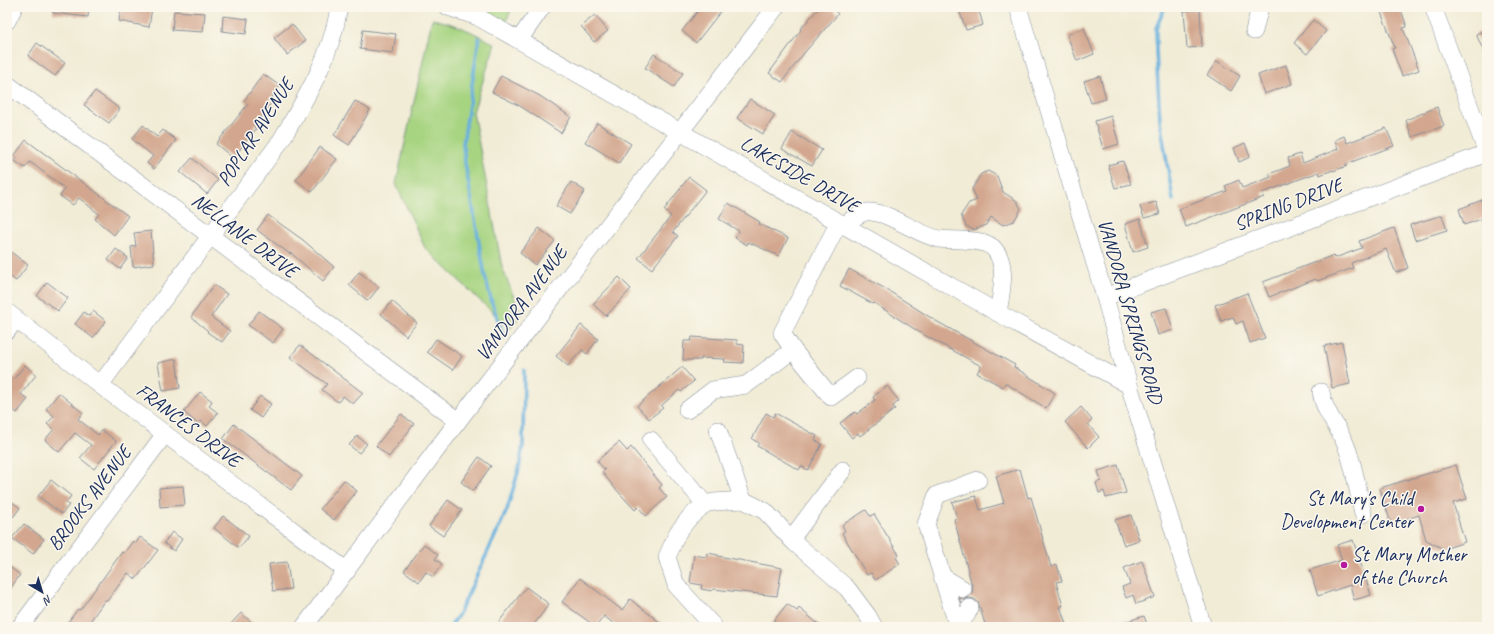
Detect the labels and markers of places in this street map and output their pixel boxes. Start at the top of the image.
place label: St Mary's Child Development Center [1280,486,1416,534]
marker: St Mary's Child Development Center [1416,504,1426,514]
place label: St Mary Mother of the Church [1352,542,1468,590]
marker: St Mary Mother of the Church [1339,560,1349,570]

